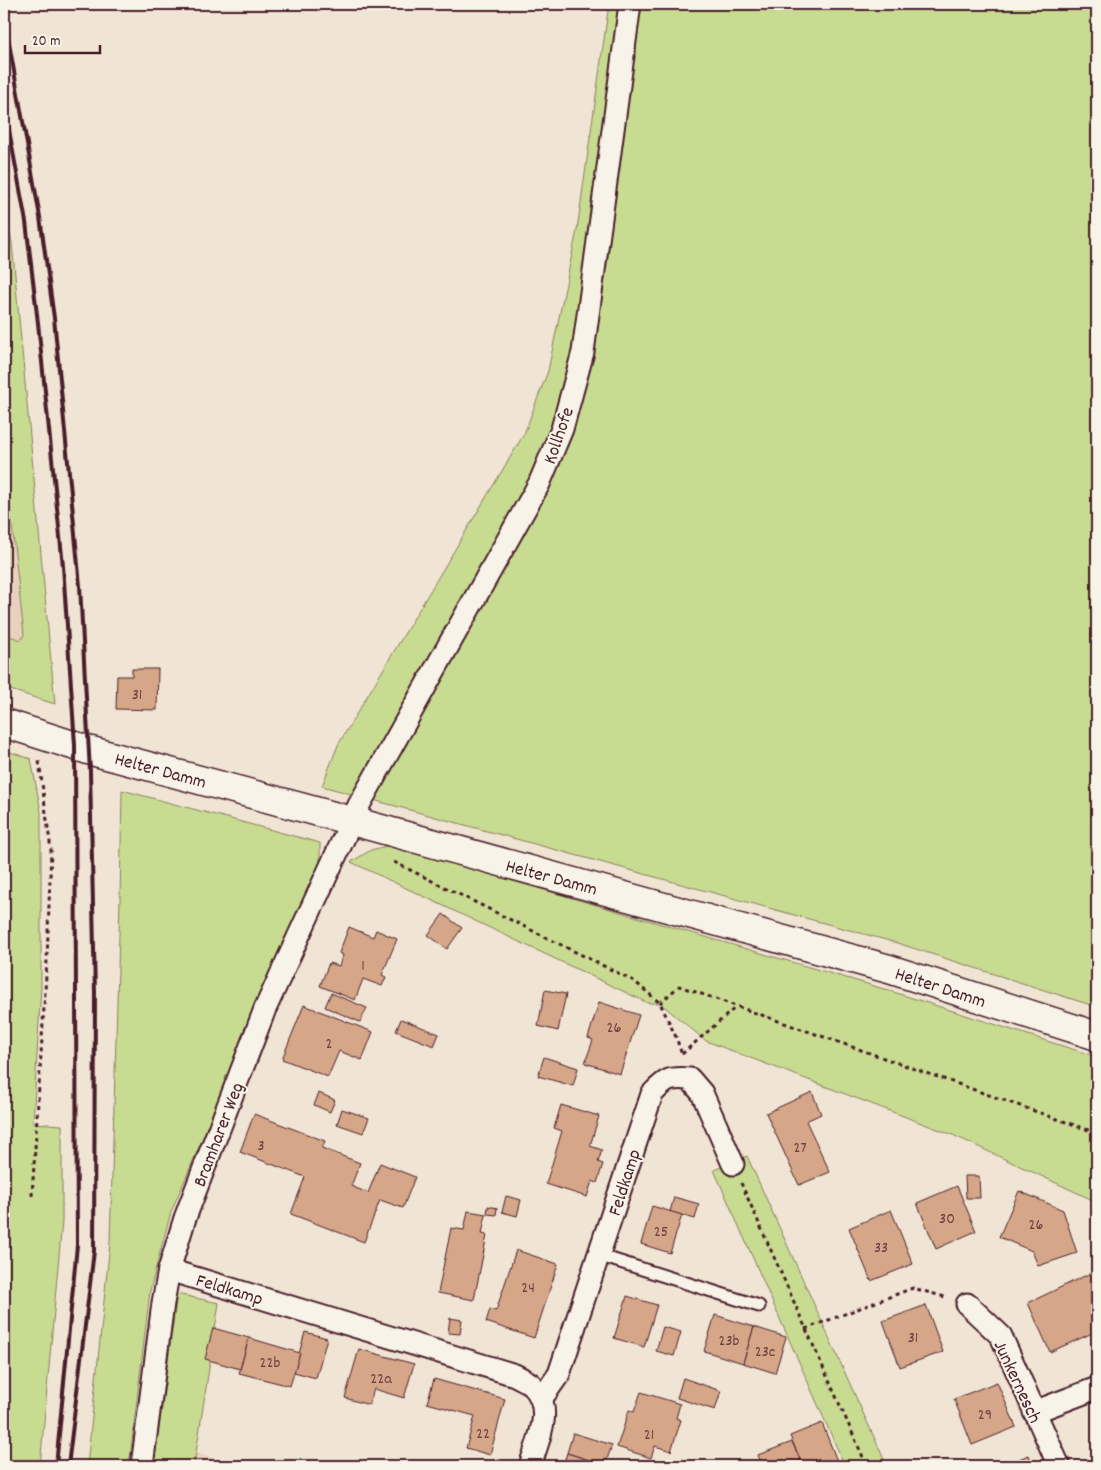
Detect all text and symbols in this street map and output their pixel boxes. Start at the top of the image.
scale bar [25,22,100,54]
text: 20 m [32,31,60,53]
street label: Kollhofe [538,404,583,468]
house number: 31 [132,684,142,707]
street label: Helter Damm [111,747,209,798]
street label: Helter Damm [502,854,600,905]
house number: 1 [361,955,365,978]
street label: Helter Damm [891,962,989,1017]
house number: 26 [607,1017,622,1040]
house number: 2 [326,1033,333,1056]
street label: Bramharer Weg [188,1079,253,1191]
house number: 3 [257,1135,265,1158]
house number: 27 [793,1137,807,1160]
street label: Feldkamp [603,1146,650,1220]
house number: 30 [939,1208,955,1231]
house number: 26 [1029,1214,1044,1237]
house number: 25 [654,1221,668,1244]
house number: 33 [874,1237,888,1260]
street label: Feldkamp [192,1268,266,1314]
house number: 24 [521,1277,535,1300]
house number: 31 [908,1327,918,1350]
house number: 23b [718,1330,740,1353]
street label: Junkernesch [985,1337,1047,1428]
house number: 23c [755,1341,775,1364]
house number: 22b [260,1352,281,1375]
house number: 22a [370,1368,392,1391]
house number: 29 [978,1404,992,1427]
house number: 22 [476,1423,490,1446]
house number: 21 [644,1424,654,1447]

